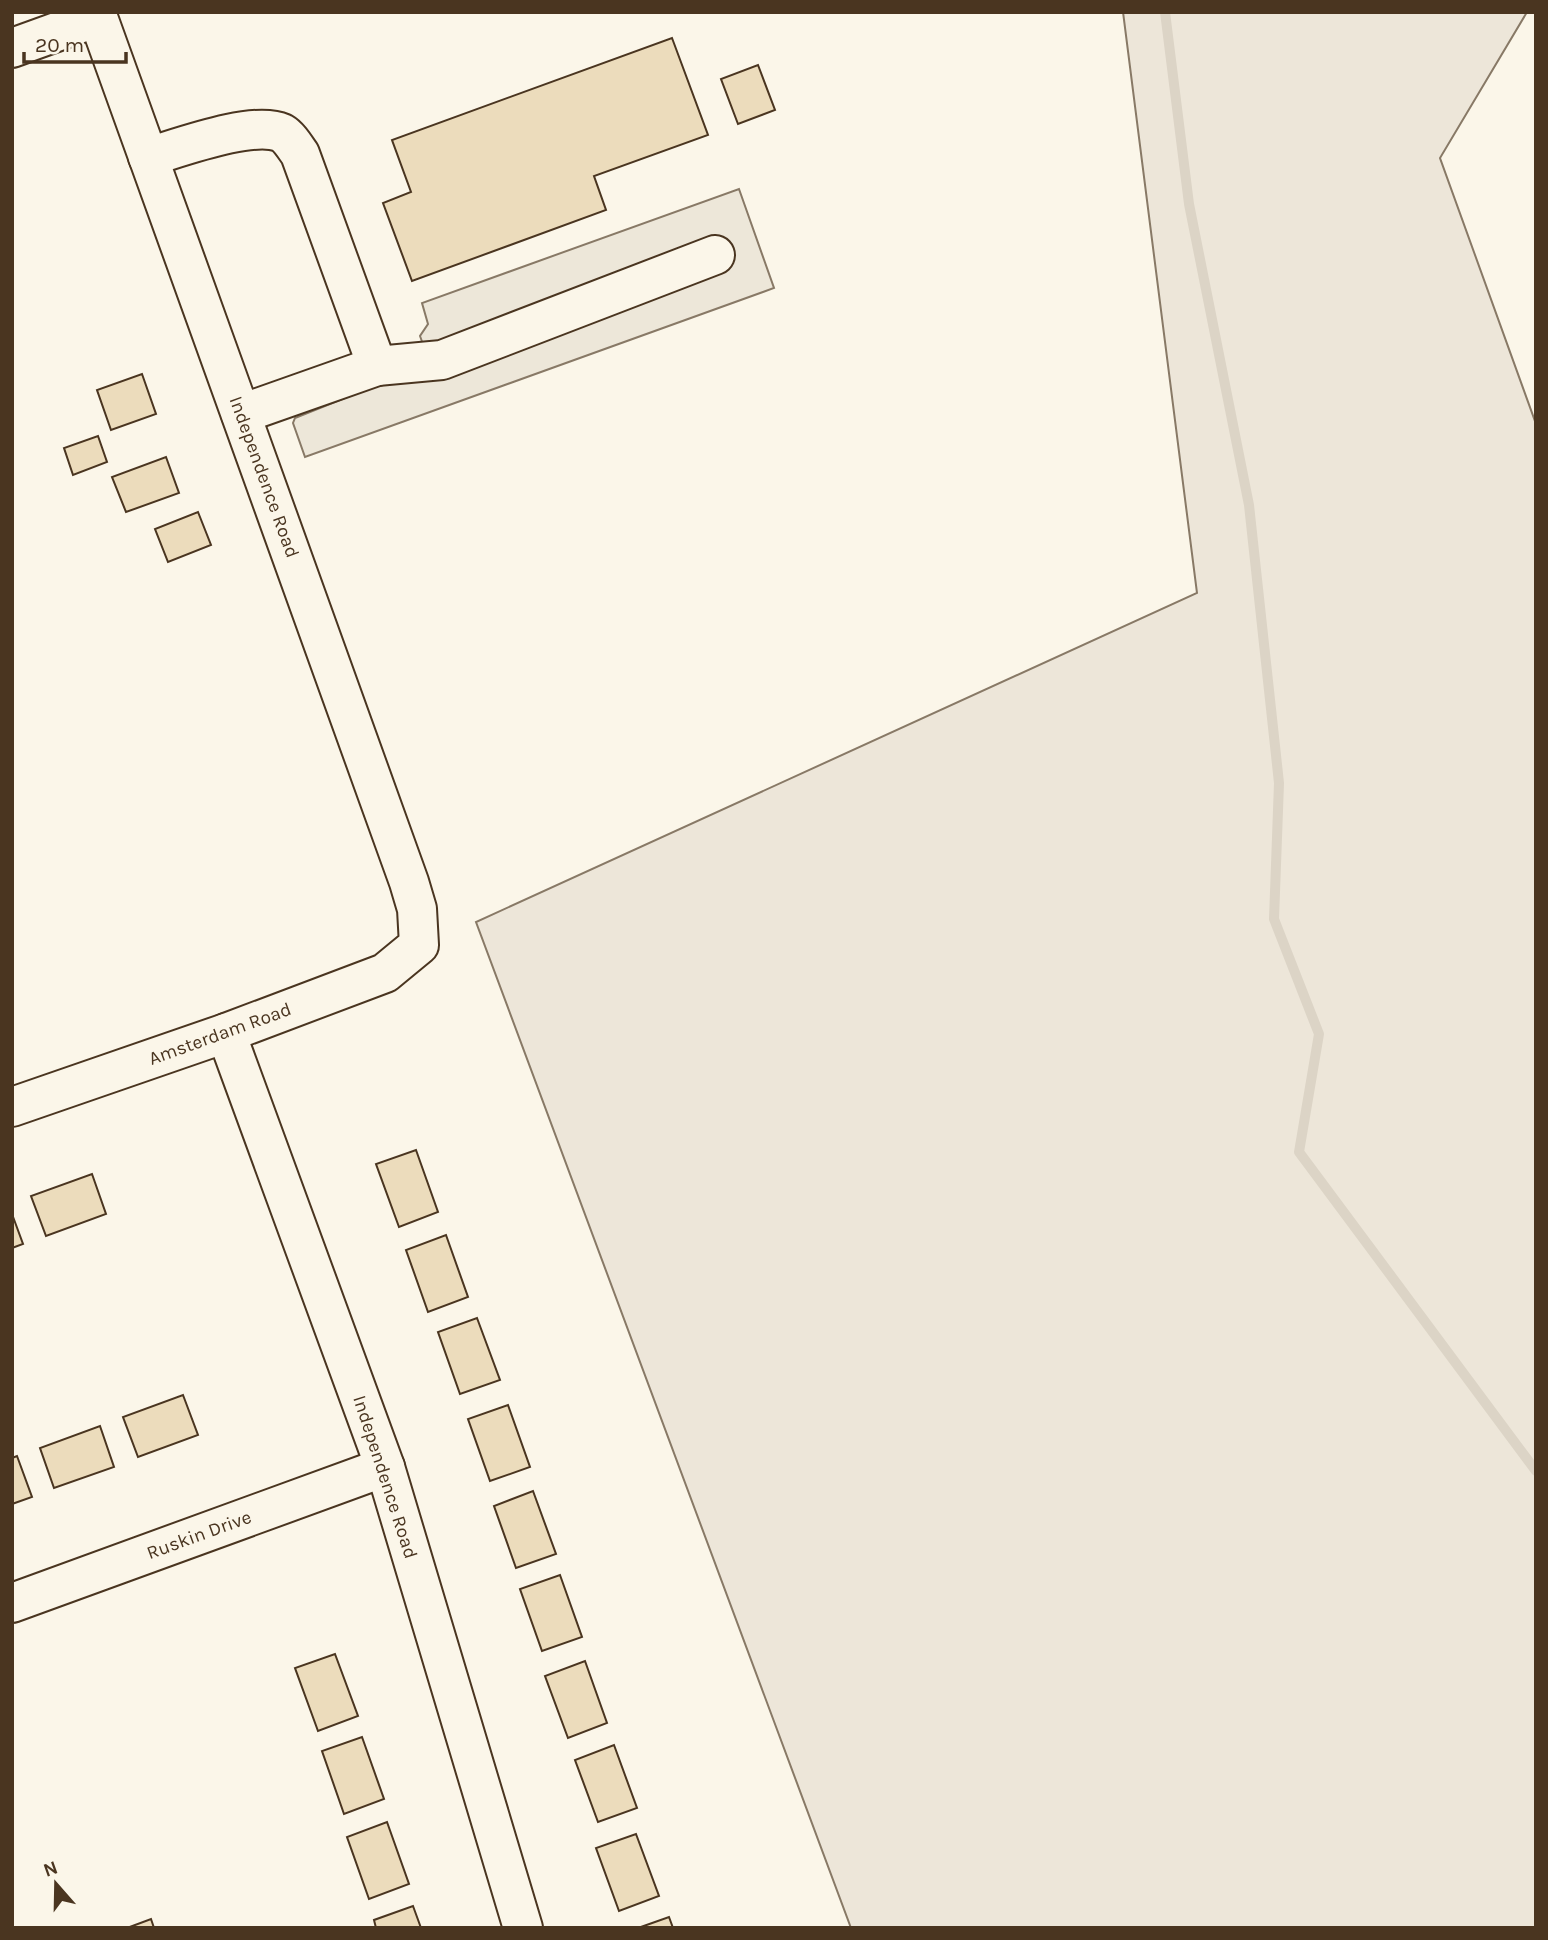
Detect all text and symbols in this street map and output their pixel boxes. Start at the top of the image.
scale bar [24,21,126,65]
text: 20 m [35,33,84,57]
street label: Independence Road [225,393,303,561]
street label: Amsterdam Road [146,998,294,1070]
street label: Independence Road [348,1393,422,1561]
street label: Ruskin Drive [144,1506,254,1564]
north arrow [21,1849,91,1919]
text: N [40,1856,61,1882]

